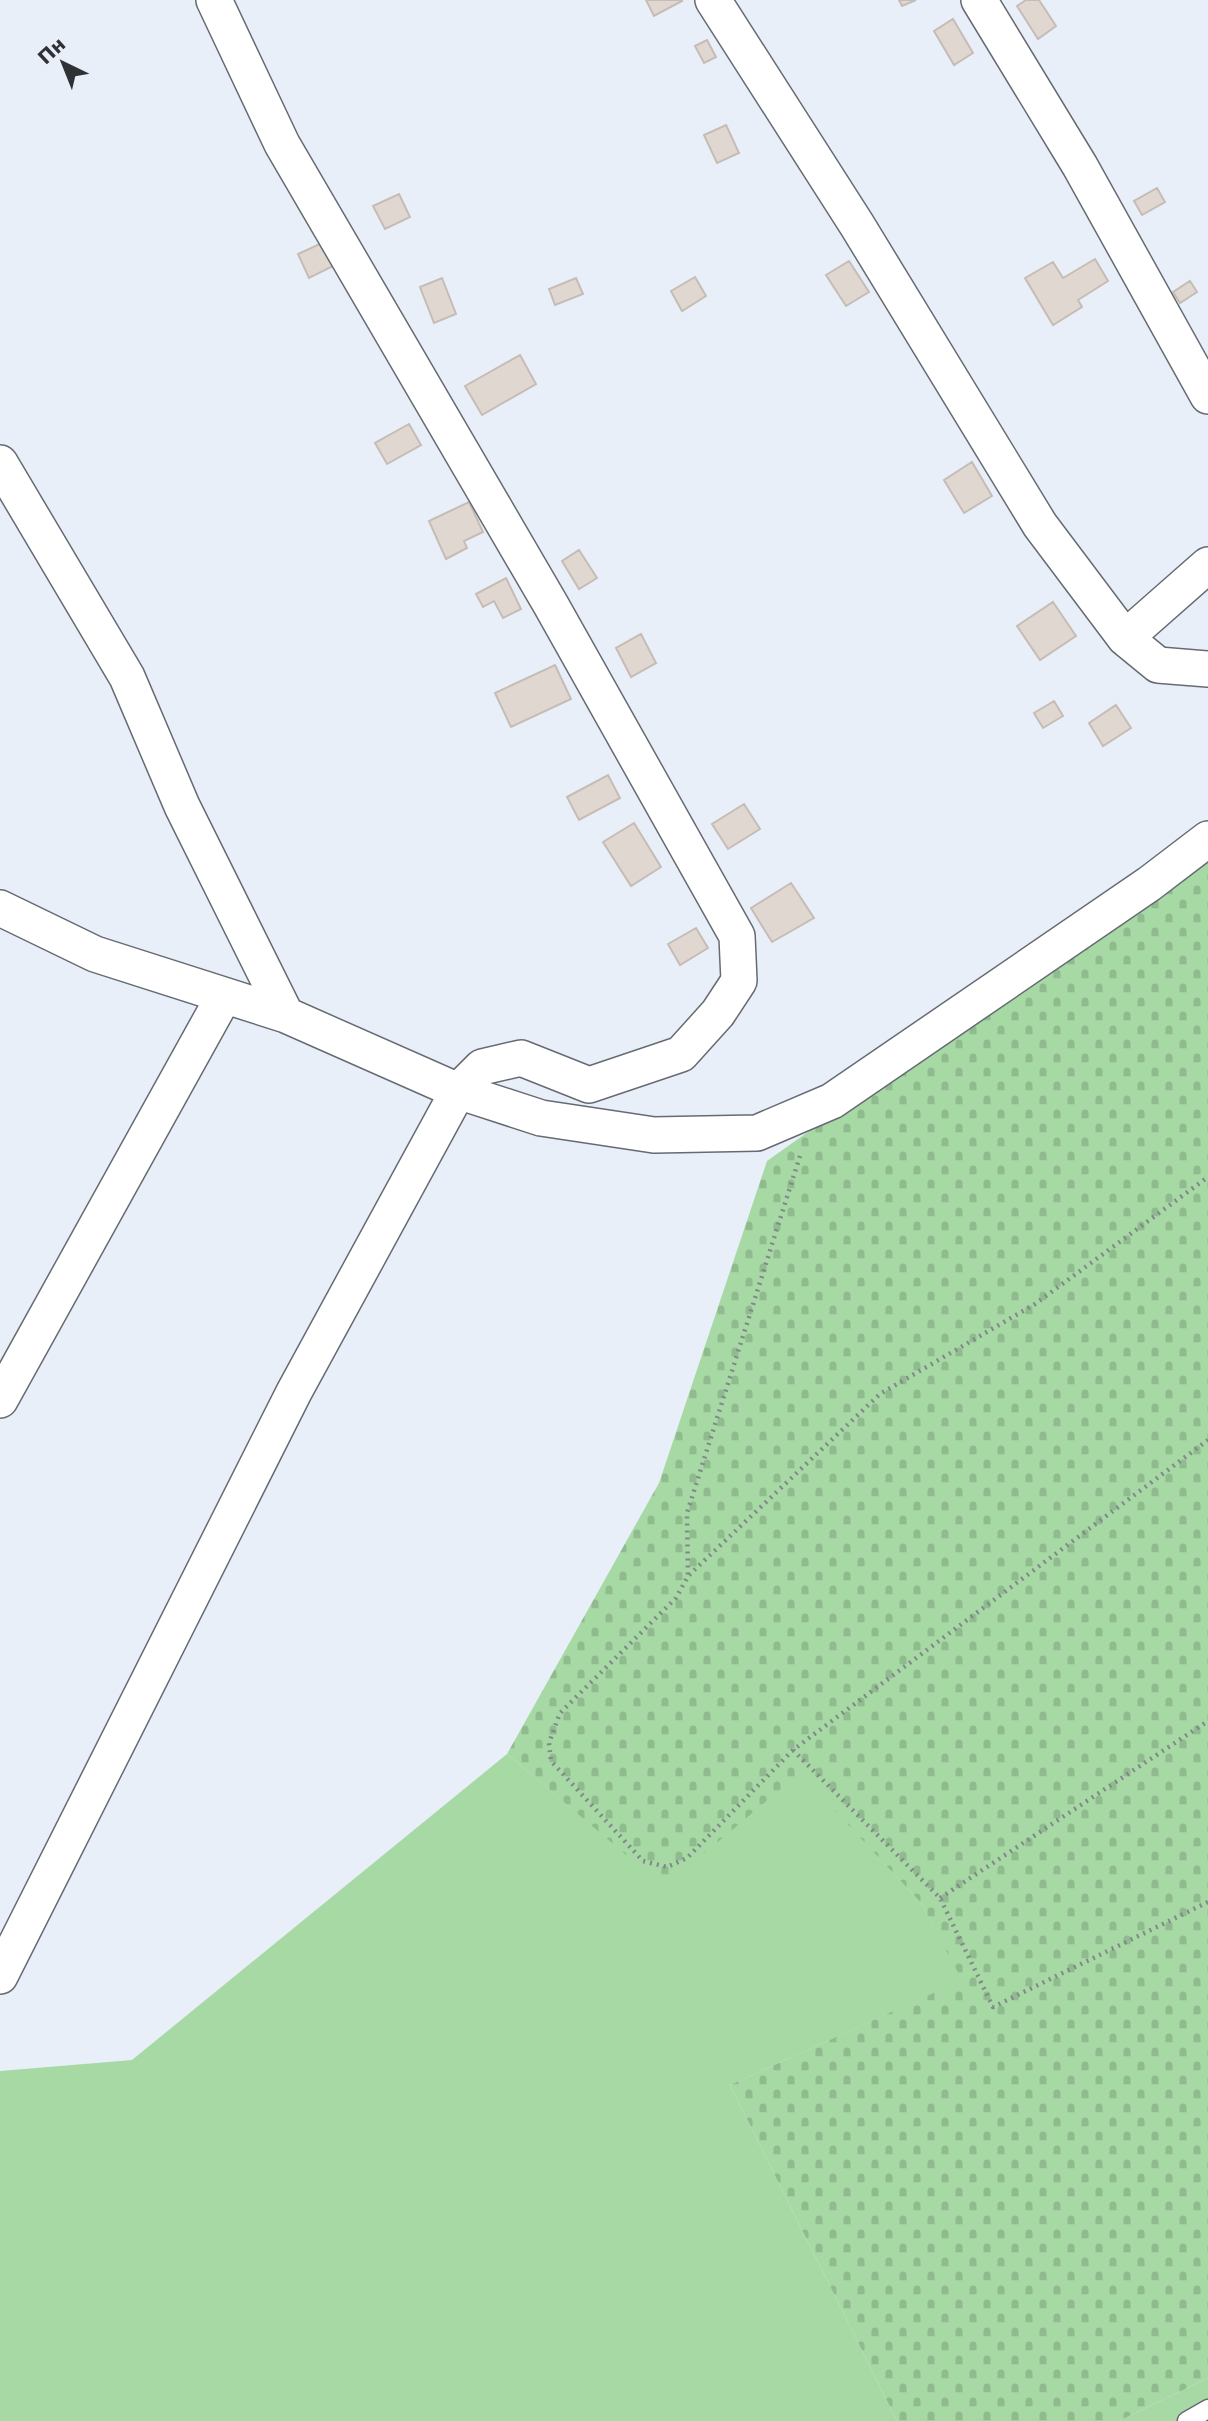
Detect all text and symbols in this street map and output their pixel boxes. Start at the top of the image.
north arrow [28,28,98,98]
text: Пн [33,33,70,69]

